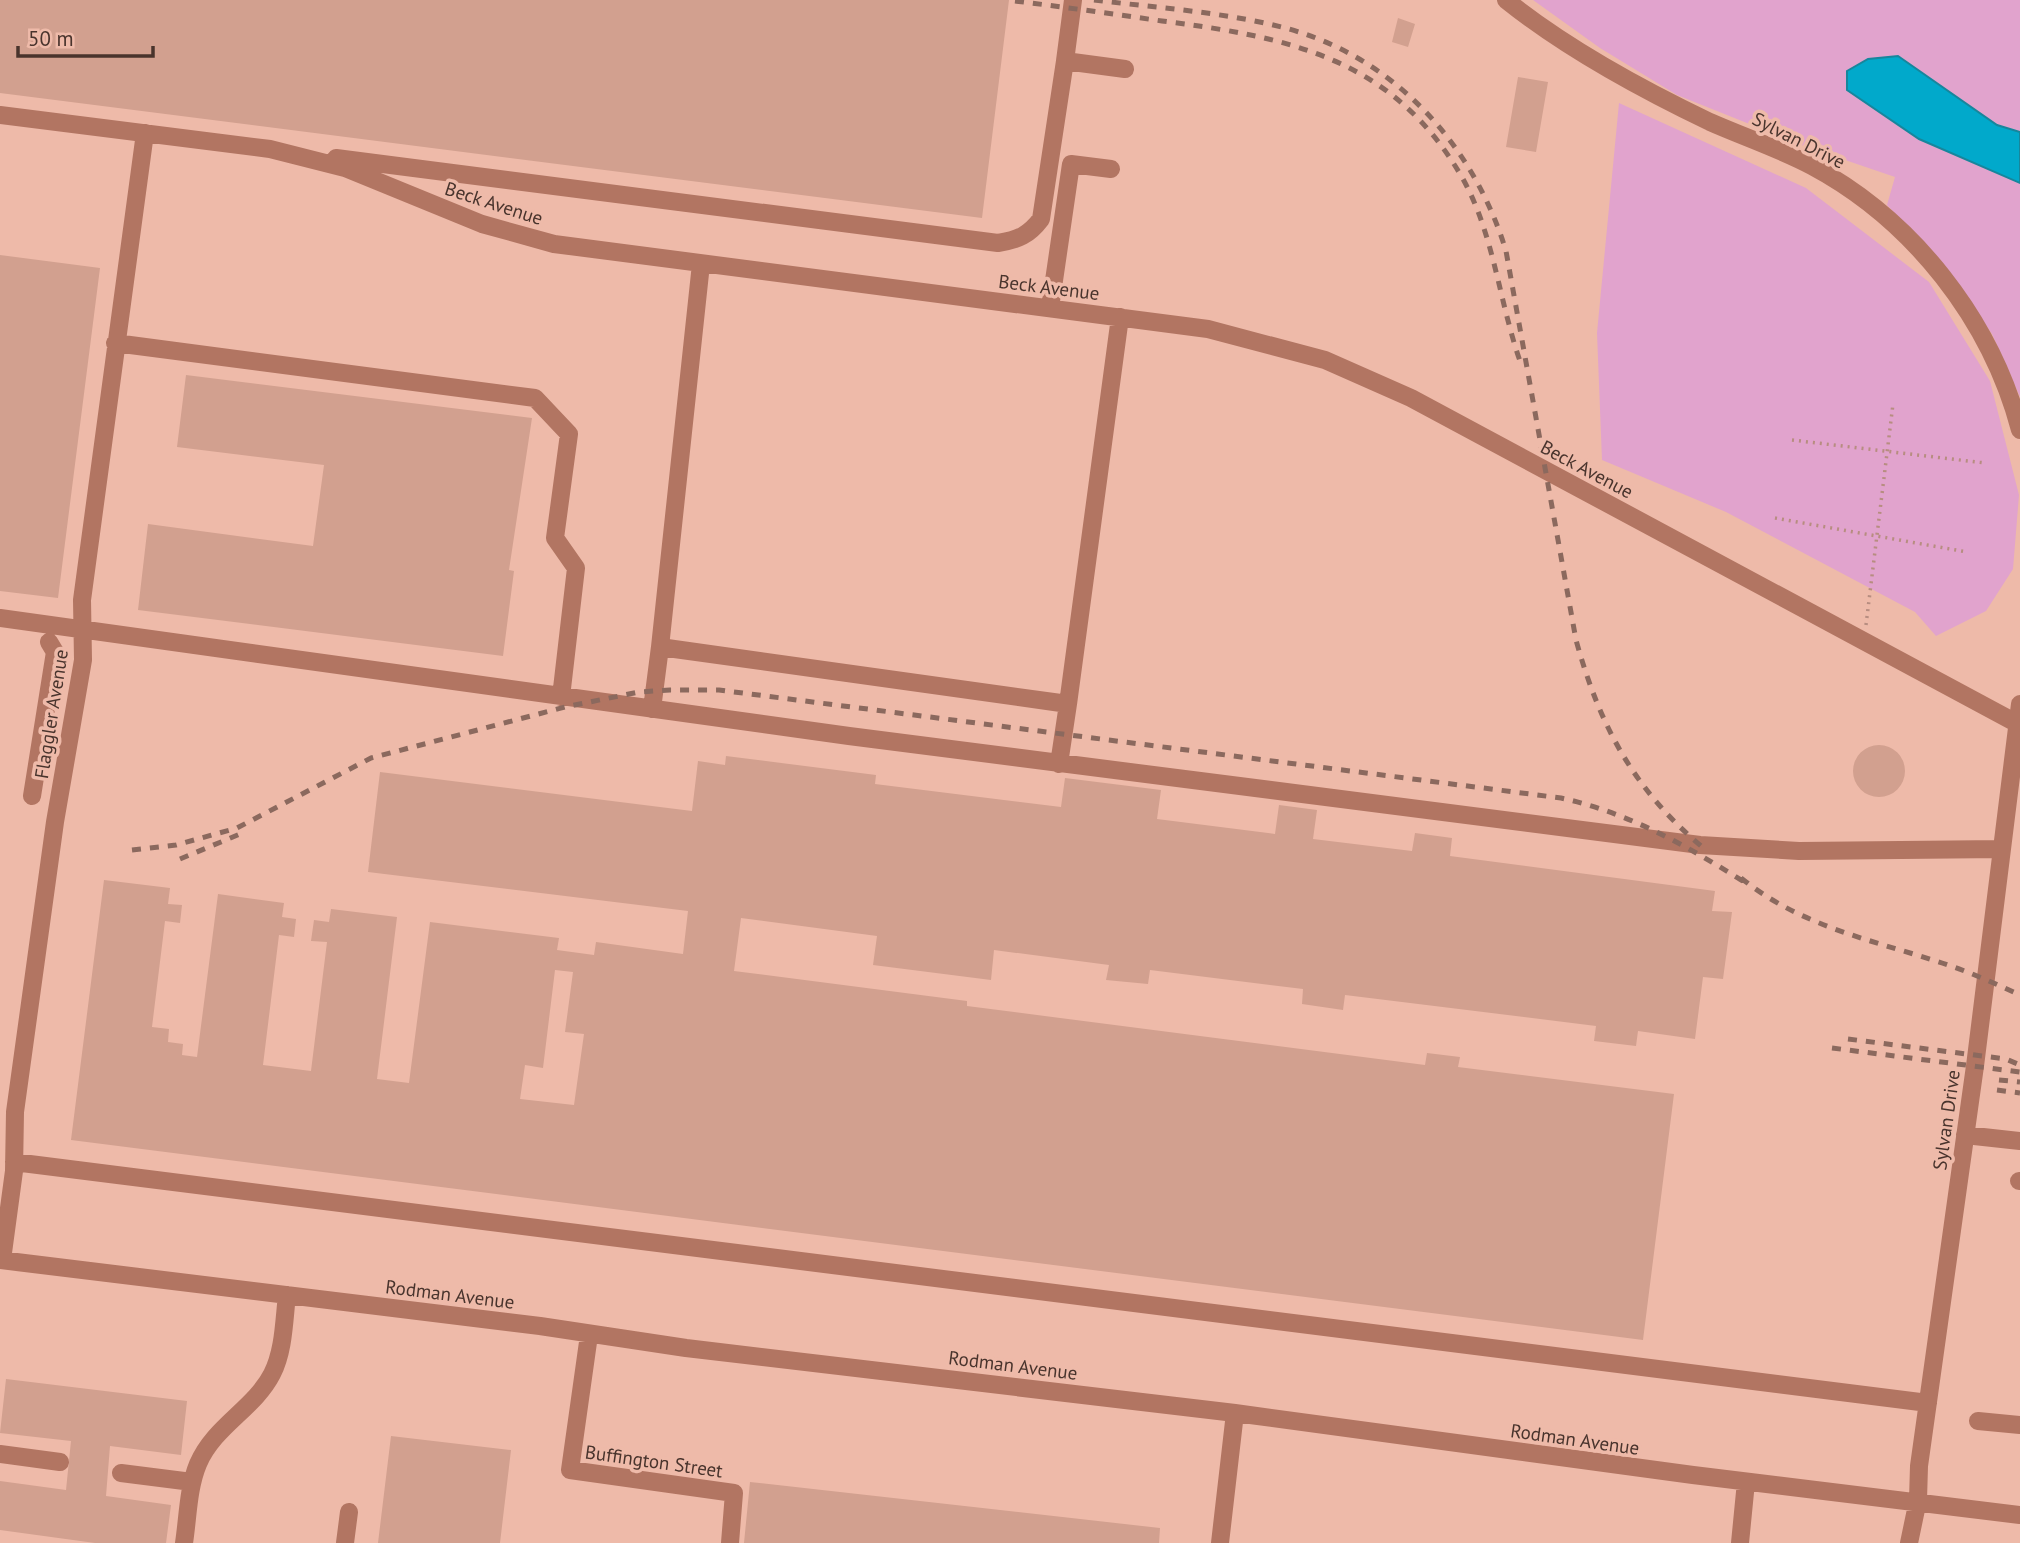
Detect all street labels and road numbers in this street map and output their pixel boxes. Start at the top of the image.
street label: Sylvan Drive [1749,106,1849,174]
street label: Beck Avenue [442,176,546,230]
street label: Beck Avenue [997,269,1101,305]
street label: Beck Avenue [1537,435,1637,503]
street label: Flaggler Avenue [29,648,73,780]
street label: Sylvan Drive [1927,1068,1965,1172]
street label: Rodman Avenue [384,1274,516,1314]
street label: Rodman Avenue [947,1345,1079,1385]
street label: Rodman Avenue [1509,1418,1641,1460]
street label: Buffington Street [584,1439,725,1483]

